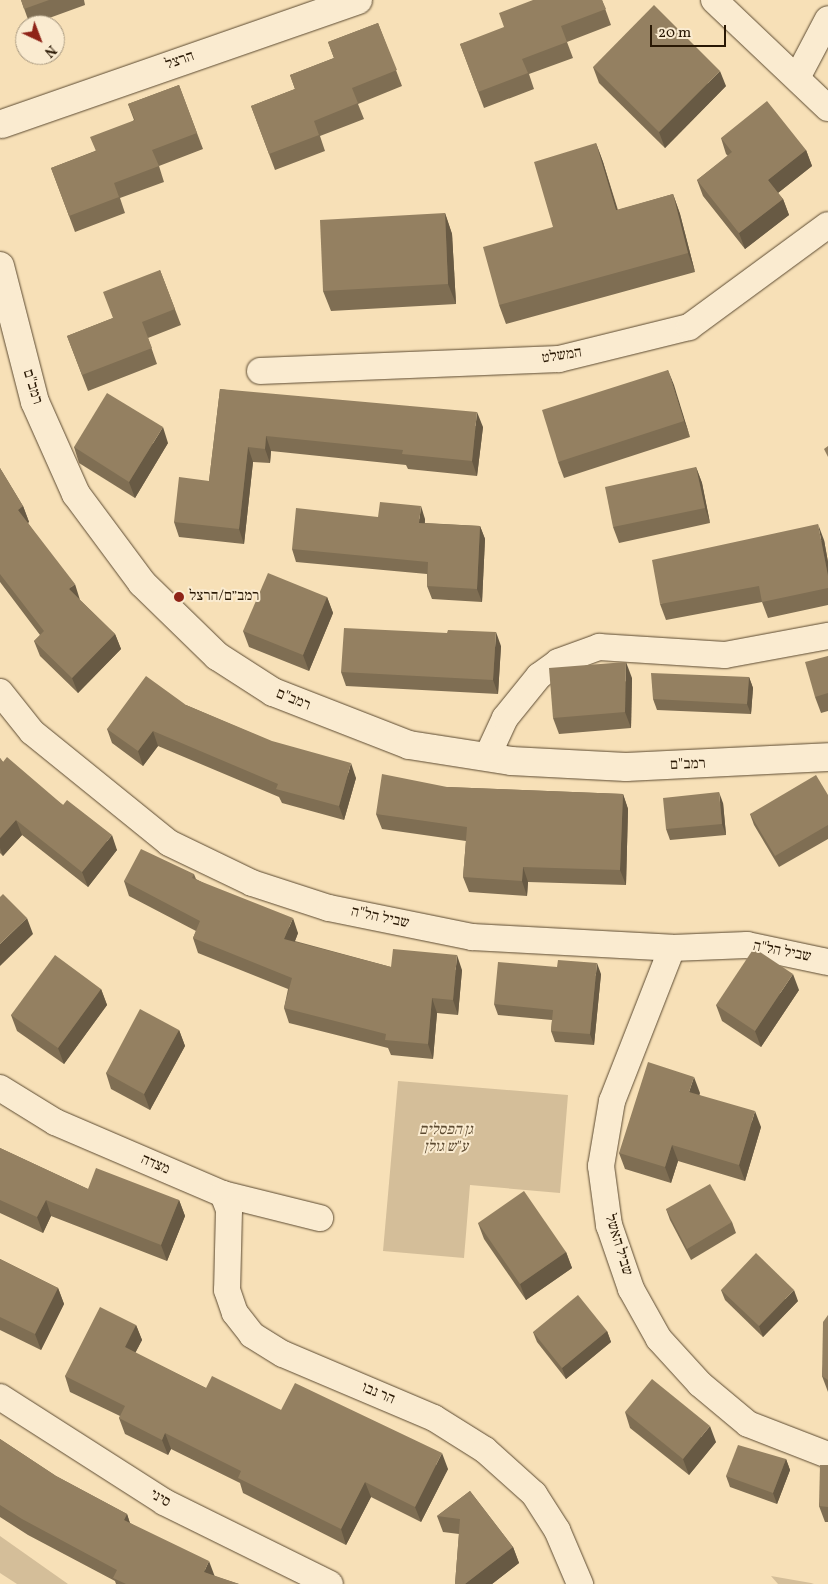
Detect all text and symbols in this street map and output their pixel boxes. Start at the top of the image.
north arrow [15,15,65,65]
scale bar [653,15,729,47]
text: 20 m [658,23,691,44]
text: N [40,40,60,61]
street label: הרצל [163,48,197,74]
street label: המשלט [541,344,583,368]
street label: רמב"ם [18,367,46,407]
place label: רמב״ם/הרצל [189,588,259,606]
marker: רמב״ם/הרצל [173,591,185,603]
street label: רמב"ם [273,685,313,715]
street label: רמב"ם [670,755,706,775]
street label: שביל הל"ה [349,903,411,933]
street label: שביל הל"ה [751,938,813,966]
park label: גן הפסלים ע"ש גולן [419,1121,473,1156]
street label: מצדה [138,1151,172,1179]
street label: שביל האשל [600,1212,636,1278]
street label: הר נבו [359,1379,397,1409]
street label: סיני [146,1486,174,1512]

